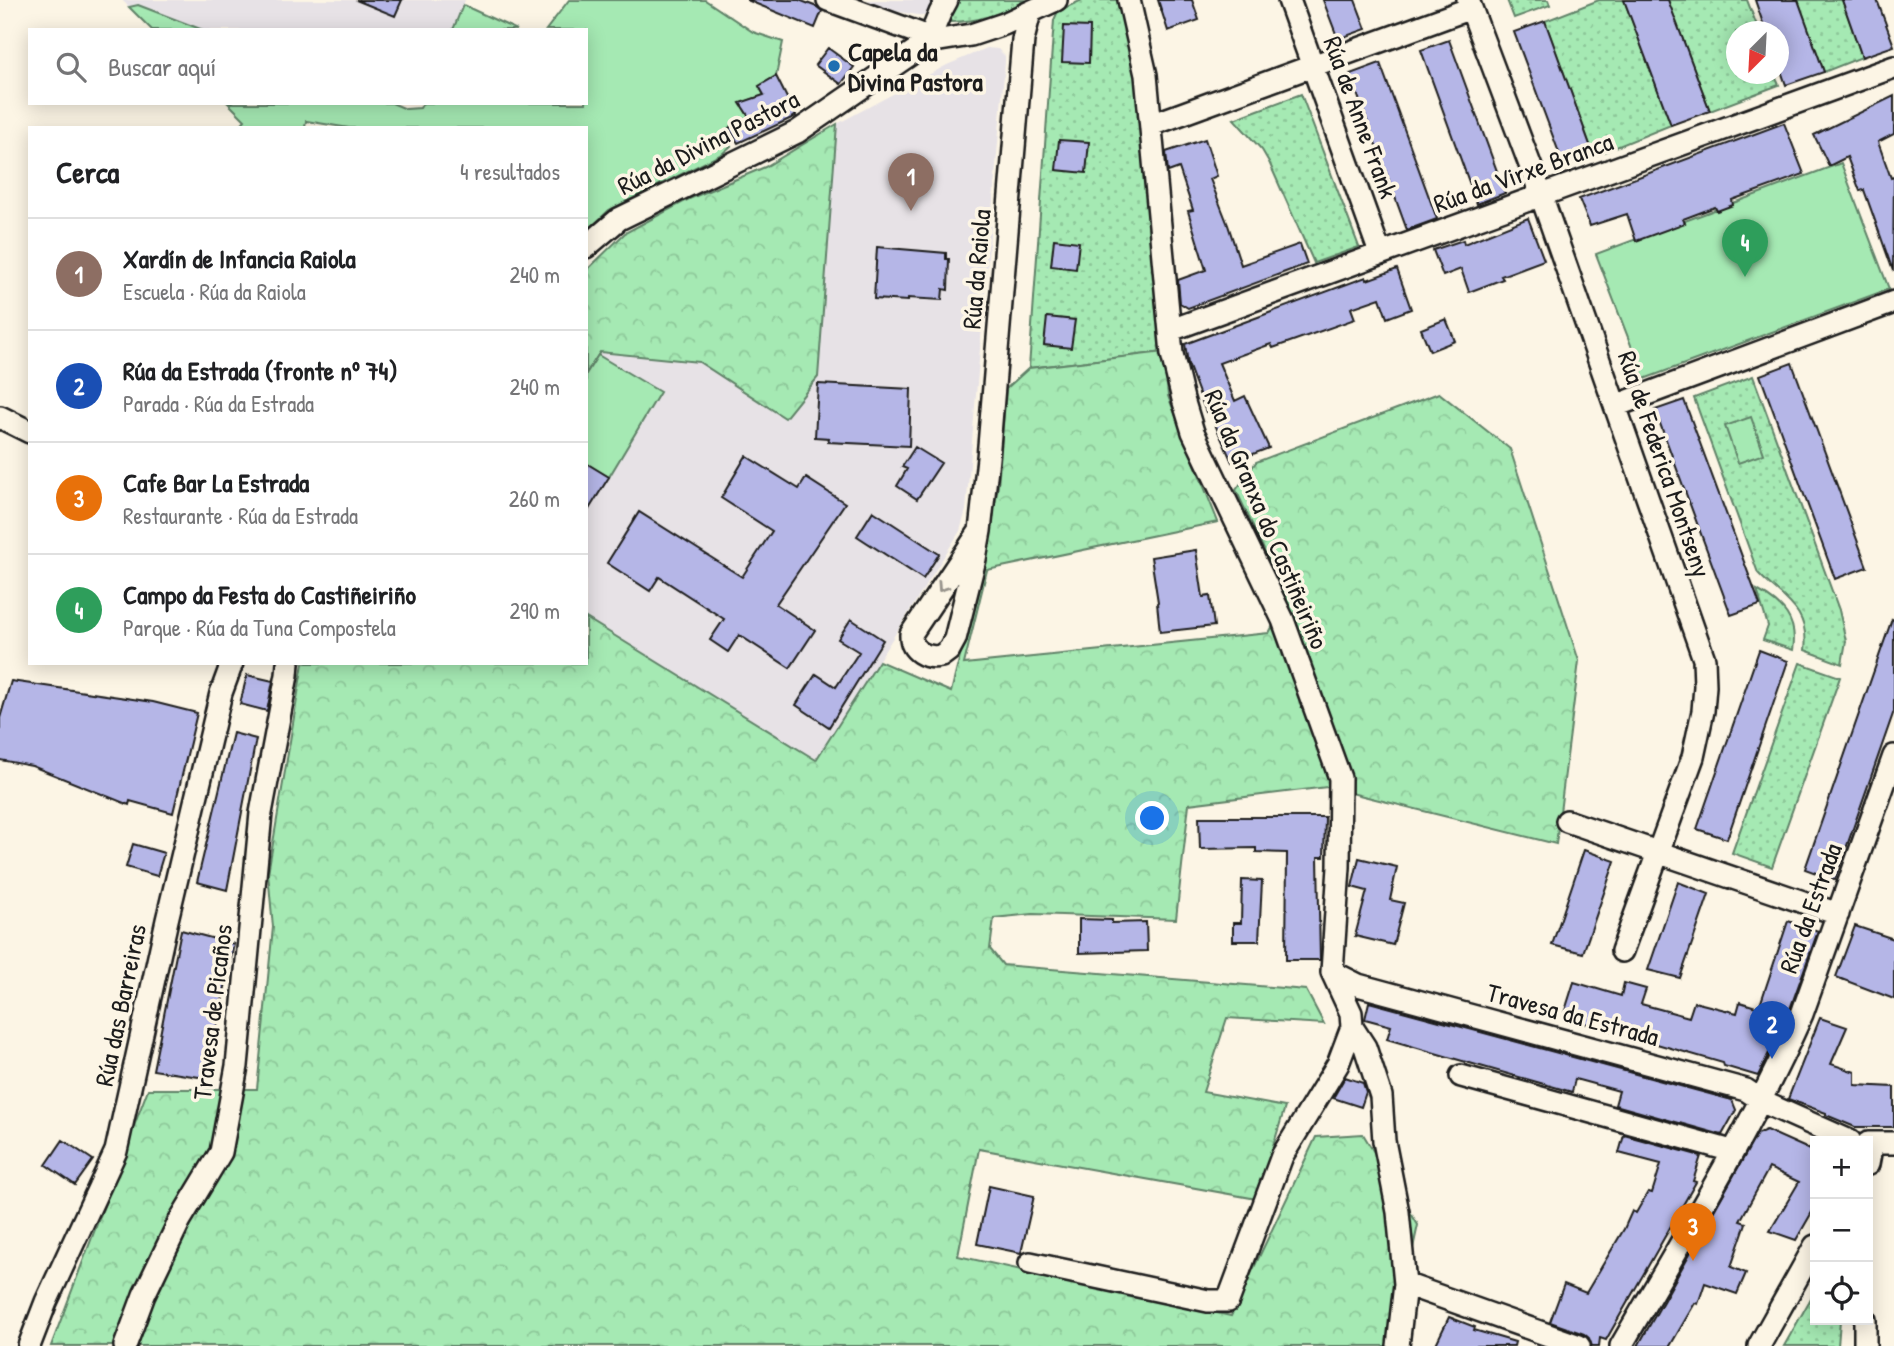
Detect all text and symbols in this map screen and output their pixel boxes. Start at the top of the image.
north arrow [1726,21,1789,84]
search box [28,28,588,105]
street label: Rúa de Anne Frank [1316,31,1407,203]
place label: Capela da Divina Pastora [848,34,983,99]
icon: search [52,48,90,86]
text: Buscar aquí [108,49,216,84]
marker: Capela da Divina Pastora [826,58,842,74]
street label: Rúa da Divina Pastora [611,81,805,203]
street label: Rúa da Virxe Branca [1428,123,1618,221]
text: Cerca [56,152,119,192]
pin: 1 [888,153,934,211]
text: 4 resultados [460,156,560,187]
street label: Rúa da Raiola [953,208,999,330]
pin: 4 [1722,219,1768,277]
text: Xardín de Infancia Raiola [123,241,356,276]
text: 1 [75,259,83,290]
text: 240 m [509,259,560,290]
text: Escuela · Rúa da Raiola [123,276,306,307]
street label: Rúa de Federica Montseny [1610,346,1720,582]
text: Rúa da Estrada (fronte nº 74) [123,353,398,388]
text: 2 [74,371,84,402]
text: 240 m [509,371,560,402]
street label: Rúa da Granxa do Castiñeiriño [1196,384,1338,654]
text: Parada · Rúa da Estrada [123,388,314,419]
text: Cafe Bar La Estrada [123,465,309,500]
text: 3 [74,483,84,514]
text: 260 m [509,483,560,514]
text: Restaurante · Rúa da Estrada [123,500,358,531]
text: Campo da Festa do Castiñeiriño [123,577,416,612]
one-way arrow [937,579,950,592]
text: 4 [75,595,83,626]
text: 290 m [510,595,560,626]
text: Parque · Rúa da Tuna Compostela [123,612,396,643]
your location [1135,801,1169,835]
street label: Rúa da Estrada [1770,838,1850,978]
street label: Rúa das Barreiras [86,921,154,1089]
street label: Travesa de Picaños [184,922,240,1102]
street label: Travesa da Estrada [1483,974,1663,1054]
pin: 2 [1749,1001,1795,1059]
map controls [1810,1136,1873,1325]
button: + [1810,1136,1873,1199]
button: − [1810,1199,1873,1262]
pin: 3 [1670,1203,1716,1261]
button: locate [1810,1262,1873,1325]

